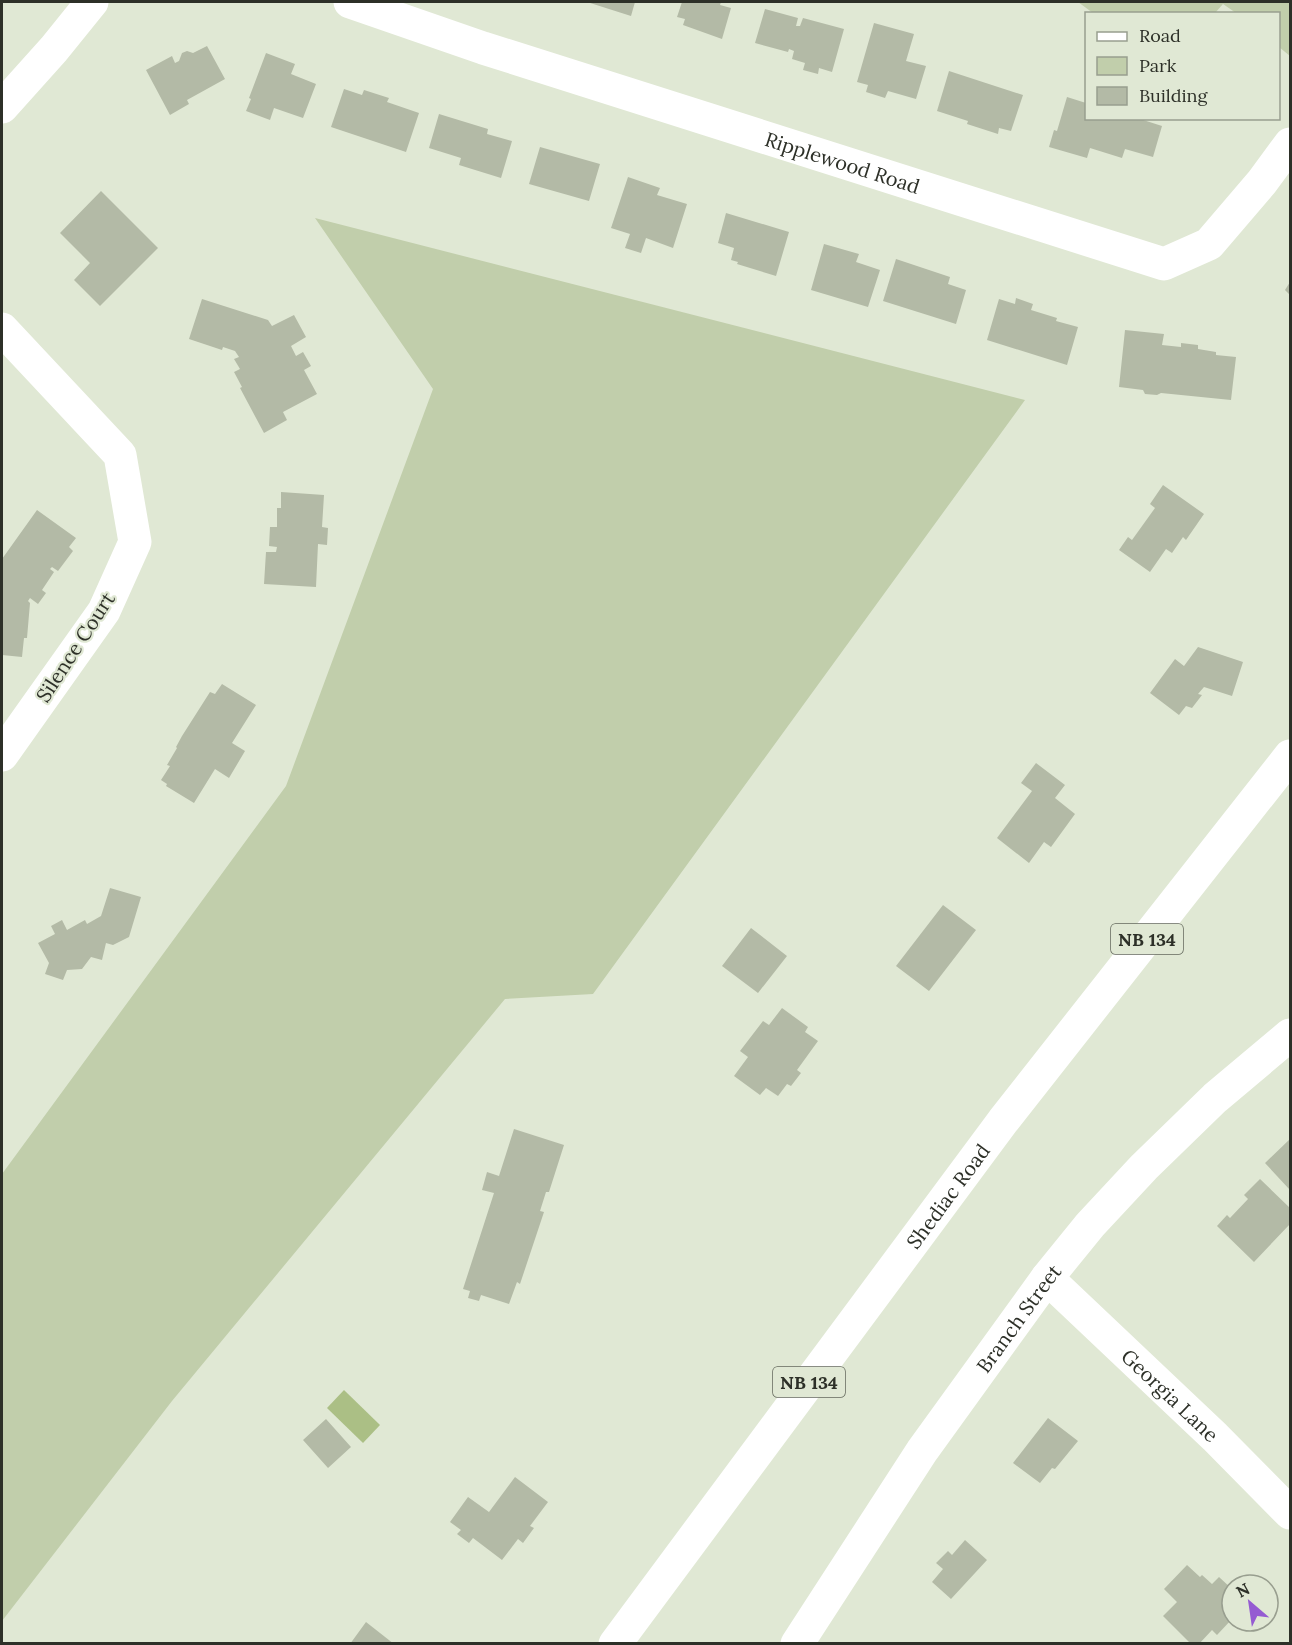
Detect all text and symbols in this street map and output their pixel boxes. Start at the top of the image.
legend [1085,12,1280,120]
text: Road [1139,24,1181,47]
text: Park [1139,54,1177,77]
text: Building [1139,84,1209,107]
street label: Ripplewood Road [762,126,923,198]
street label: Silence Court [30,587,120,707]
road number: NB 134 [1111,924,1183,954]
street label: Shediac Road [900,1138,995,1253]
street label: Branch Street [970,1259,1066,1377]
street label: Georgia Lane [1117,1343,1224,1447]
road number: NB 134 [773,1367,845,1397]
north arrow [1220,1573,1280,1633]
text: N [1232,1578,1253,1602]

